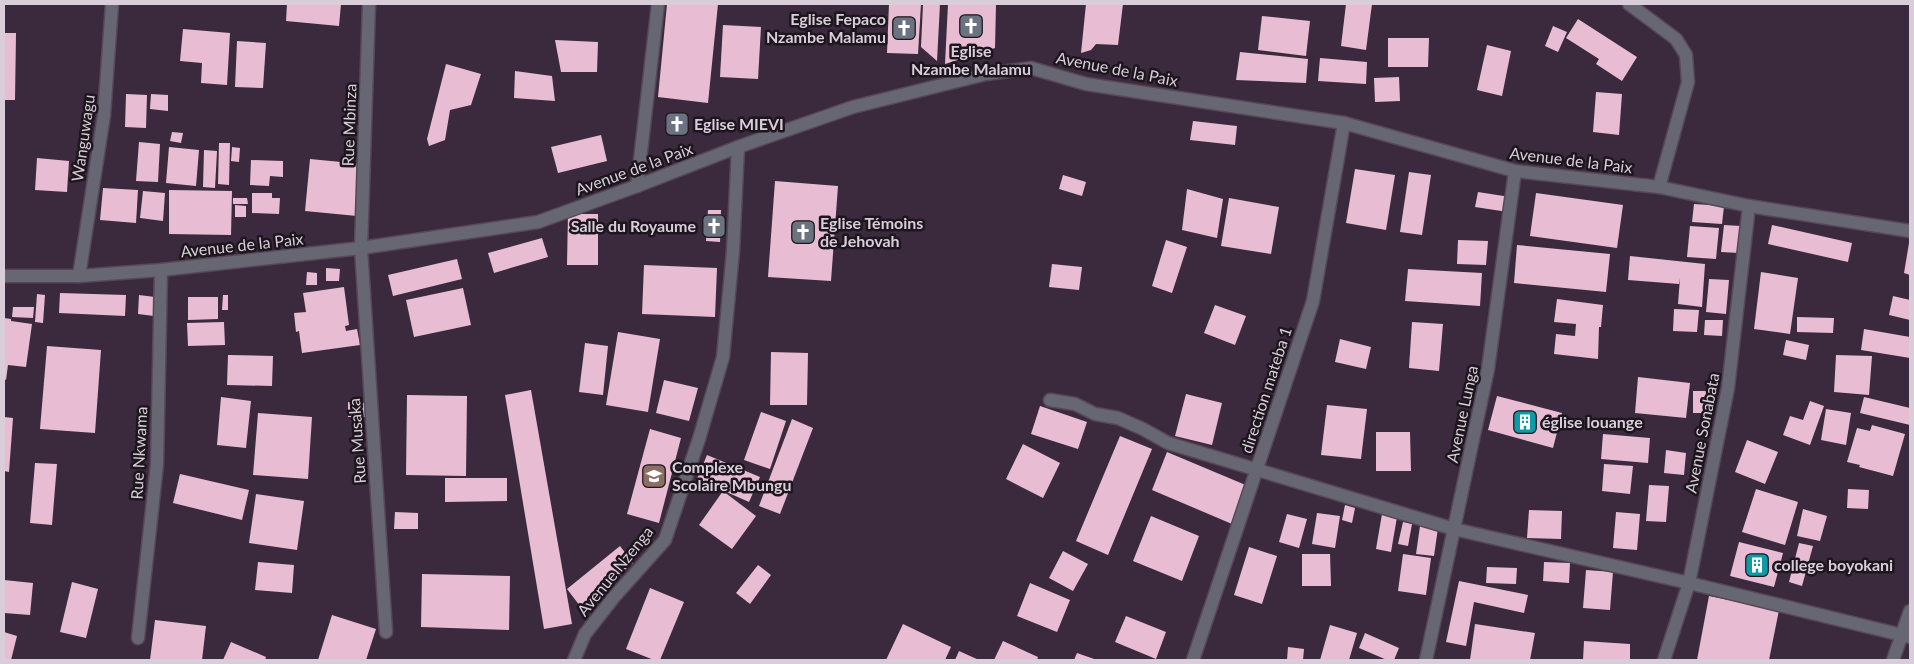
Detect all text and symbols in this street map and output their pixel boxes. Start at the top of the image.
place label: Eglise Fepaco Nzambe Malamu [766,9,886,46]
church icon: Eglise Nzambe Malamu [958,13,984,39]
church icon: Eglise Fepaco Nzambe Malamu [891,15,917,41]
place label: Eglise Nzambe Malamu [911,41,1031,78]
street label: Avenue de la Paix [1055,47,1180,90]
street label: Rue Mbinza [338,83,359,167]
street label: Wanguwagu [67,93,98,183]
church icon: Eglise MIEVI [664,111,690,137]
place label: Eglise MIEVI [694,114,784,133]
street label: Avenue de la Paix [573,138,695,199]
street label: Avenue de la Paix [1509,143,1634,176]
church icon: Salle du Royaume [701,213,727,239]
place label: Eglise Témoins de Jehovah [820,213,923,250]
place label: Salle du Royaume [571,216,696,235]
church icon: Eglise Témoins de Jehovah [790,219,816,245]
street label: Avenue de la Paix [180,229,304,260]
street label: direction mateba 1 [1236,324,1295,455]
street label: Avenue Lunga [1442,364,1481,464]
street label: Avenue Sonabata [1681,371,1722,495]
street label: Rue Musaka [344,398,369,484]
street label: Rue Nkwama [127,406,150,500]
building icon: église louange [1512,409,1538,435]
place label: église louange [1542,412,1643,431]
place label: Complexe Scolaire Mbungu [672,457,791,494]
school or university icon: Complexe Scolaire Mbungu [641,463,667,489]
street label: Avenue Nzenga [573,522,657,619]
building icon: college boyokani [1744,552,1770,578]
place label: college boyokani [1774,555,1893,574]

